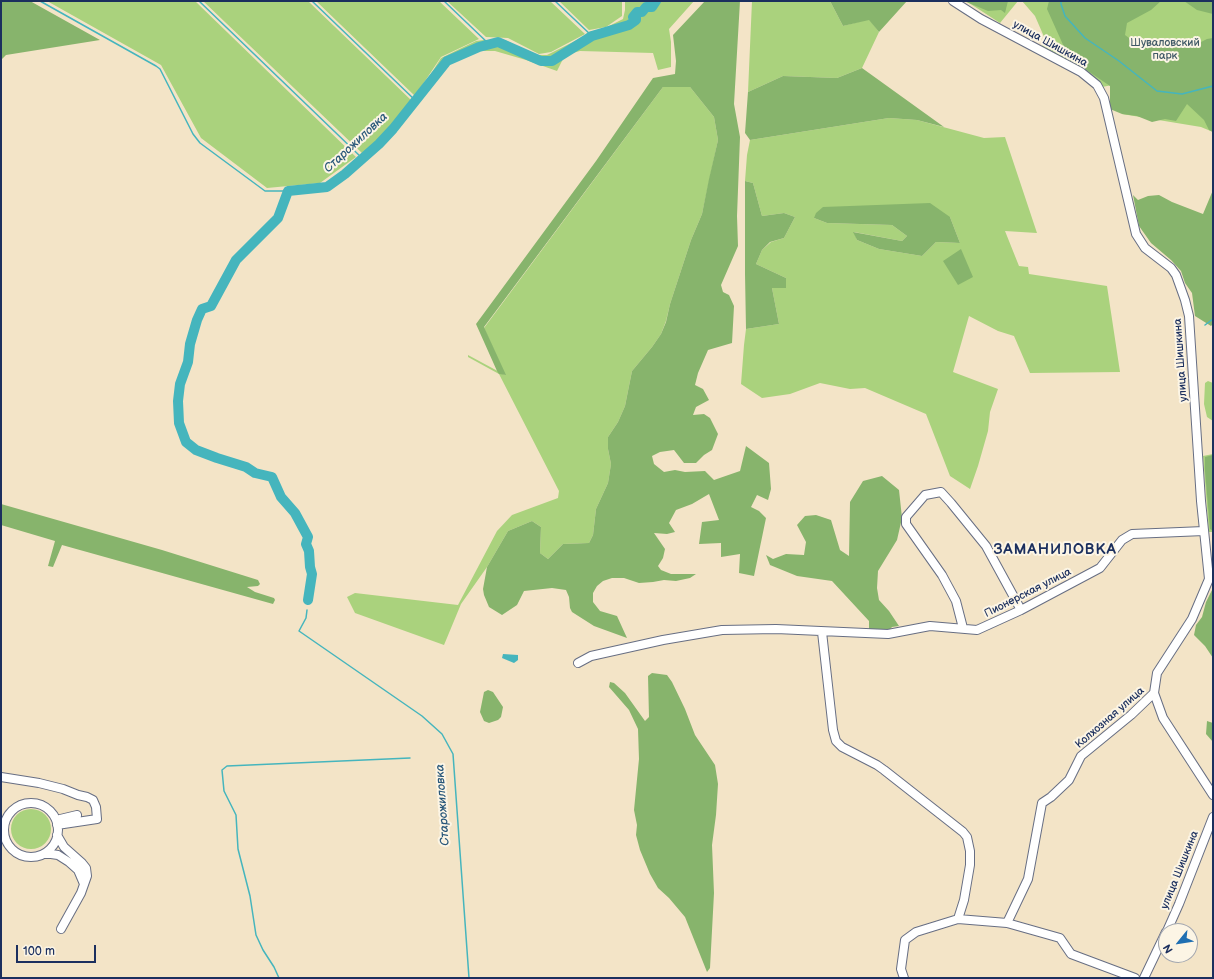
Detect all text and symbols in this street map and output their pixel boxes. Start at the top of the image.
street label: улица Шишкина [1010,18,1090,70]
park label: Шуваловский парк [1130,36,1200,62]
water label: Старожиловка [321,110,391,176]
street label: улица Шишкина [1172,318,1190,402]
district label: ЗАМАНИЛОВКА [993,541,1117,559]
street label: Пионерская улица [982,565,1074,621]
street label: Колхозная улица [1073,684,1147,752]
water label: Старожиловка [433,764,453,846]
street label: улица Шишкина [1158,829,1202,911]
north arrow [1158,923,1198,963]
scale bar [18,937,98,963]
text: N [1160,942,1176,956]
text: 100 m [23,944,55,959]

